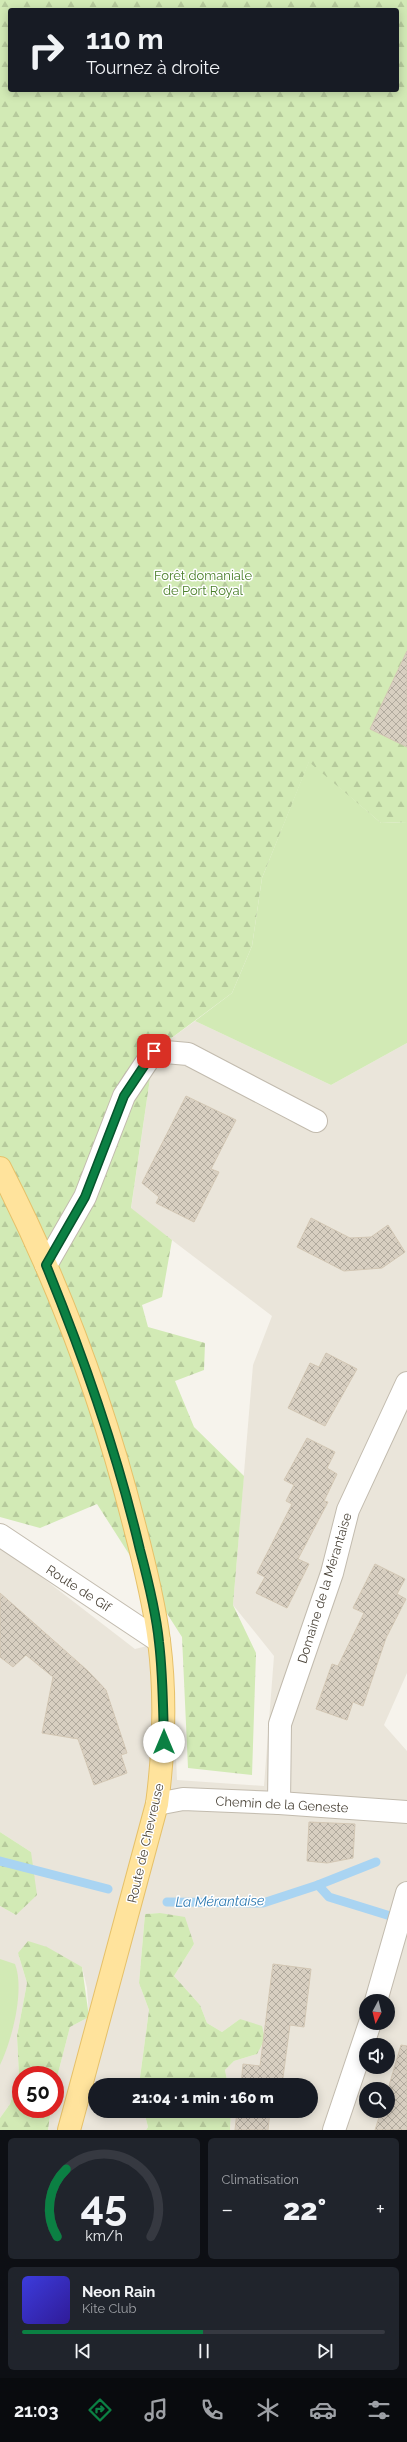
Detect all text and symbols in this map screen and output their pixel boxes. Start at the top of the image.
text: 110 m [86,23,164,56]
icon: right [20,24,72,76]
text: Tournez à droite [86,57,220,78]
park label: Forêt domaniale de Port Royal [154,568,252,598]
pin [137,1034,171,1068]
icon: arrive [143,1040,165,1062]
street label: Domaine de la Mérantaise [294,1511,355,1665]
street label: Route de Gif [43,1562,115,1615]
position arrow [143,1721,185,1763]
street label: Route de Chevreuse [124,1781,167,1904]
street label: Chemin de la Geneste [215,1794,349,1815]
water label: La Mérantaise [175,1892,265,1910]
north arrow [359,1994,395,2030]
map controls [359,1994,395,2118]
button: sound [359,2038,395,2074]
speed limit sign: 50 [12,2066,64,2118]
button: search [359,2082,395,2118]
text: 21:04 · 1 min · 160 m [132,2089,274,2107]
text: Climatisation [222,2172,299,2187]
text: 45 [80,2180,127,2229]
text: 22° [283,2192,326,2227]
text: − [222,2196,233,2222]
text: + [376,2196,385,2222]
text: km/h [85,2227,123,2243]
text: Neon Rain [82,2283,155,2301]
text: Kite Club [82,2301,137,2316]
icon: previous [72,2340,94,2362]
icon: pause [193,2340,215,2362]
icon: next [314,2340,336,2362]
icon: directions [86,2396,114,2424]
icon: music [142,2396,170,2424]
icon: phone [198,2396,226,2424]
icon: climate [254,2396,282,2424]
icon: car [309,2396,337,2424]
icon: filters [365,2396,393,2424]
text: 21:03 [14,2400,58,2421]

